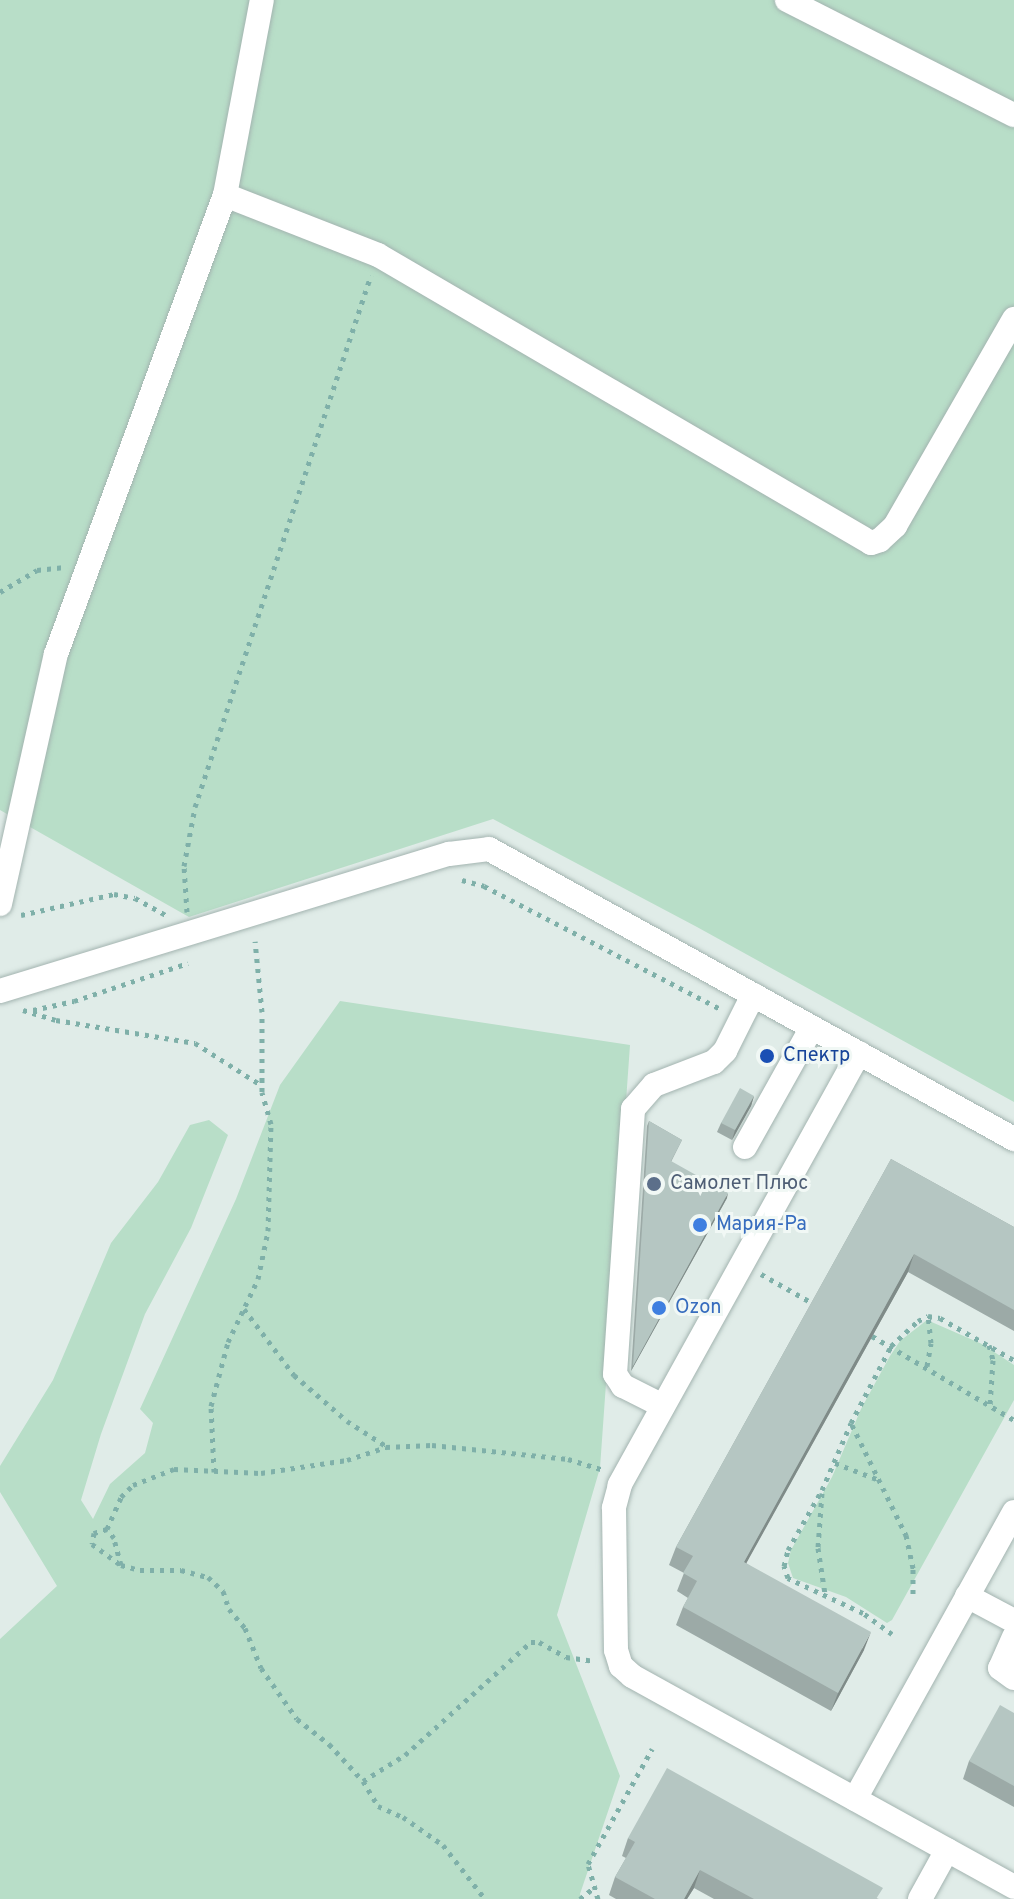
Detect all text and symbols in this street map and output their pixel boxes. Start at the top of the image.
place label: Спектр [783,1044,850,1068]
marker: Спектр [758,1047,776,1065]
place label: Самолет Плюс [670,1172,808,1196]
marker: Самолет Плюс [645,1175,663,1193]
place label: Мария-Ра [716,1213,807,1237]
marker: Мария-Ра [691,1216,709,1234]
place label: Ozon [675,1296,721,1320]
marker: Ozon [650,1299,668,1317]

